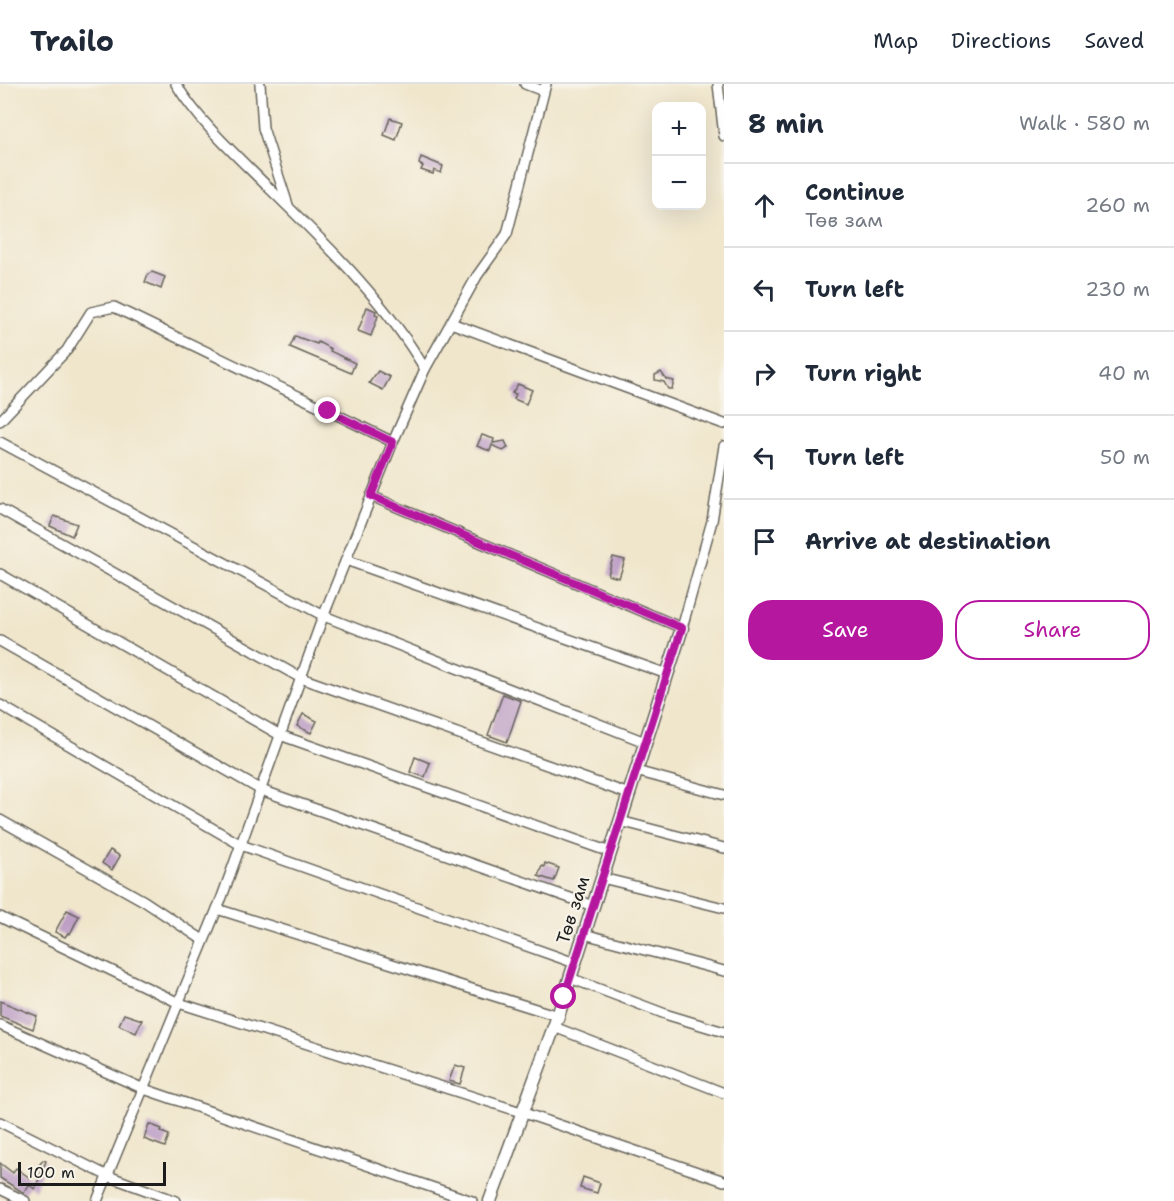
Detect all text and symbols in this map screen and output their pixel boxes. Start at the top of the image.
text: Trailo [30,22,114,60]
text: Map [873,27,918,55]
text: Directions [951,27,1051,55]
text: Saved [1084,27,1144,55]
map controls [652,102,706,210]
button: + [652,102,706,156]
text: 8 min [748,106,824,141]
text: Walk · 580 m [1019,110,1150,136]
button: − [652,156,706,210]
text: Continue [805,178,905,207]
icon: ahead [748,189,781,222]
text: 260 m [1085,192,1150,218]
text: Төв зам [805,207,883,233]
icon: left [748,273,781,306]
text: Turn left [805,275,904,304]
text: 230 m [1085,276,1150,302]
icon: right [748,357,781,390]
text: Turn right [805,359,922,388]
text: 40 m [1098,360,1150,386]
route end [314,397,340,423]
icon: left [748,441,781,474]
text: Turn left [805,443,904,472]
text: 50 m [1100,444,1150,470]
icon: arrive [748,525,781,558]
text: Arrive at destination [805,527,1051,556]
button: Save [748,600,943,660]
button: Share [955,600,1150,660]
street label: Төв зам [551,873,595,947]
route start [550,983,576,1009]
scale bar [18,1159,166,1186]
text: 100 m [27,1162,75,1183]

